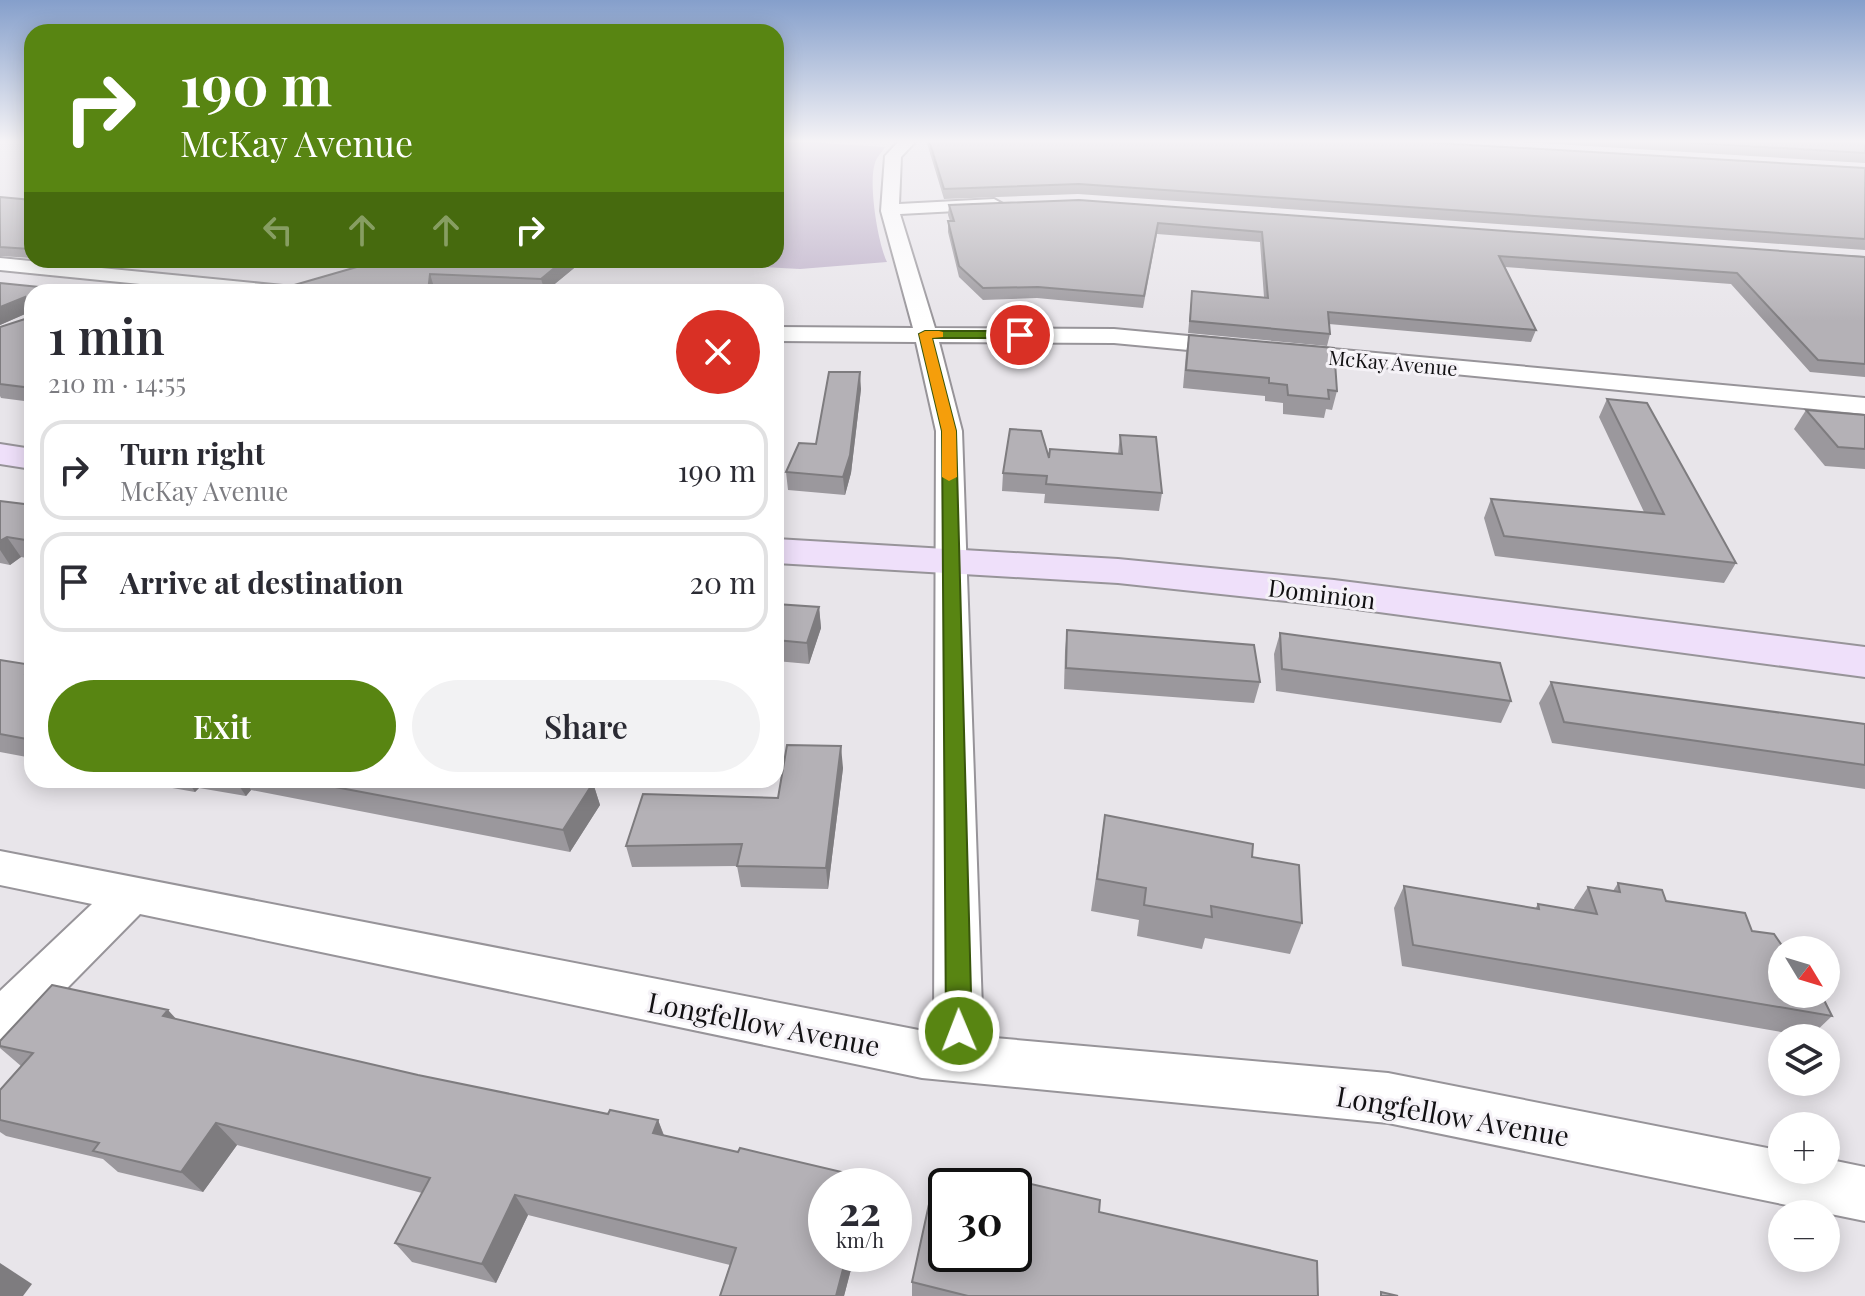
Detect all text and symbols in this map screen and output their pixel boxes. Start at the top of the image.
text: 190 m [180,46,332,121]
icon: right [48,56,152,160]
text: McKay Avenue [180,118,413,166]
icon: left [256,208,300,252]
icon: ahead [340,208,384,252]
icon: ahead [424,208,468,252]
icon: right [508,208,552,252]
pin [986,301,1054,369]
text: 1 min [48,303,165,367]
button: close [676,310,760,394]
icon: arrive [998,313,1042,357]
street label: McKay Avenue [1327,343,1459,381]
text: 210 m · 14:55 [48,365,186,400]
text: Turn right [120,433,265,473]
icon: right [52,448,96,492]
text: 190 m [678,450,756,490]
text: McKay Avenue [120,473,288,508]
icon: arrive [52,560,96,604]
text: Arrive at destination [120,562,403,602]
text: 20 m [690,562,756,602]
street label: Dominion [1267,571,1377,615]
button: Exit [48,680,396,772]
button: Share [412,680,760,772]
north arrow [1768,936,1840,1008]
map controls [1768,936,1840,1272]
street label: Longfellow Avenue [645,982,883,1064]
position arrow [917,989,1001,1073]
button: layers [1768,1024,1840,1096]
street label: Longfellow Avenue [1334,1076,1572,1154]
button: + [1768,1112,1840,1184]
speed limit sign: 30 [928,1168,1032,1272]
text: 22 [839,1183,881,1236]
button: − [1768,1200,1840,1272]
text: km/h [836,1226,884,1253]

